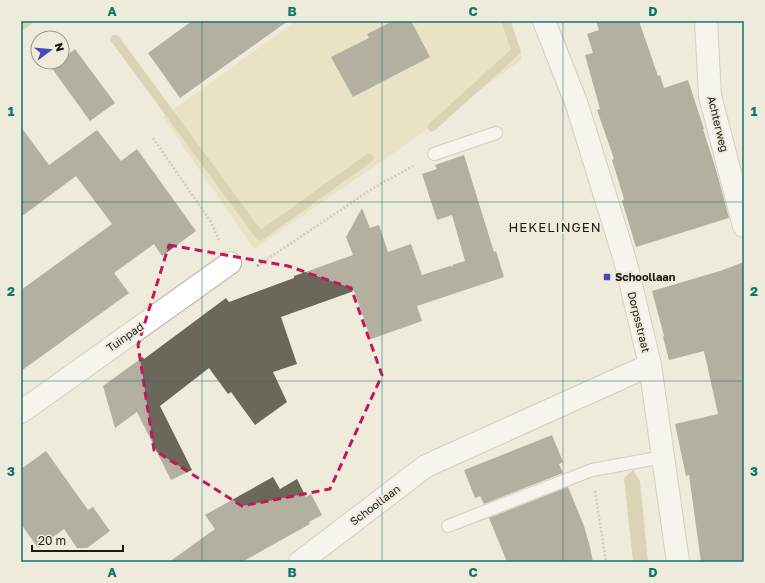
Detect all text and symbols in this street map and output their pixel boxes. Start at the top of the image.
text: A [107,3,117,19]
text: B [287,3,297,19]
text: C [468,3,478,19]
text: D [648,3,658,19]
north arrow [30,30,70,70]
text: N [53,41,67,53]
street label: Achterweg [705,95,732,153]
text: 1 [8,103,15,119]
text: 1 [751,103,758,119]
district label: HEKELINGEN [508,219,602,235]
place label: Schoollaan [615,270,676,283]
marker: Schoollaan [602,272,612,282]
text: 2 [7,283,15,299]
text: 2 [750,283,758,299]
street label: Dorpsstraat [626,290,653,354]
street label: Tuinpad [104,319,146,354]
text: 3 [7,463,15,479]
text: 3 [750,463,758,479]
street label: Schoollaan [347,482,402,528]
scale bar [32,527,123,553]
text: 20 m [38,533,66,548]
text: A [107,564,117,580]
text: B [287,564,297,580]
text: C [468,564,478,580]
text: D [648,564,658,580]

